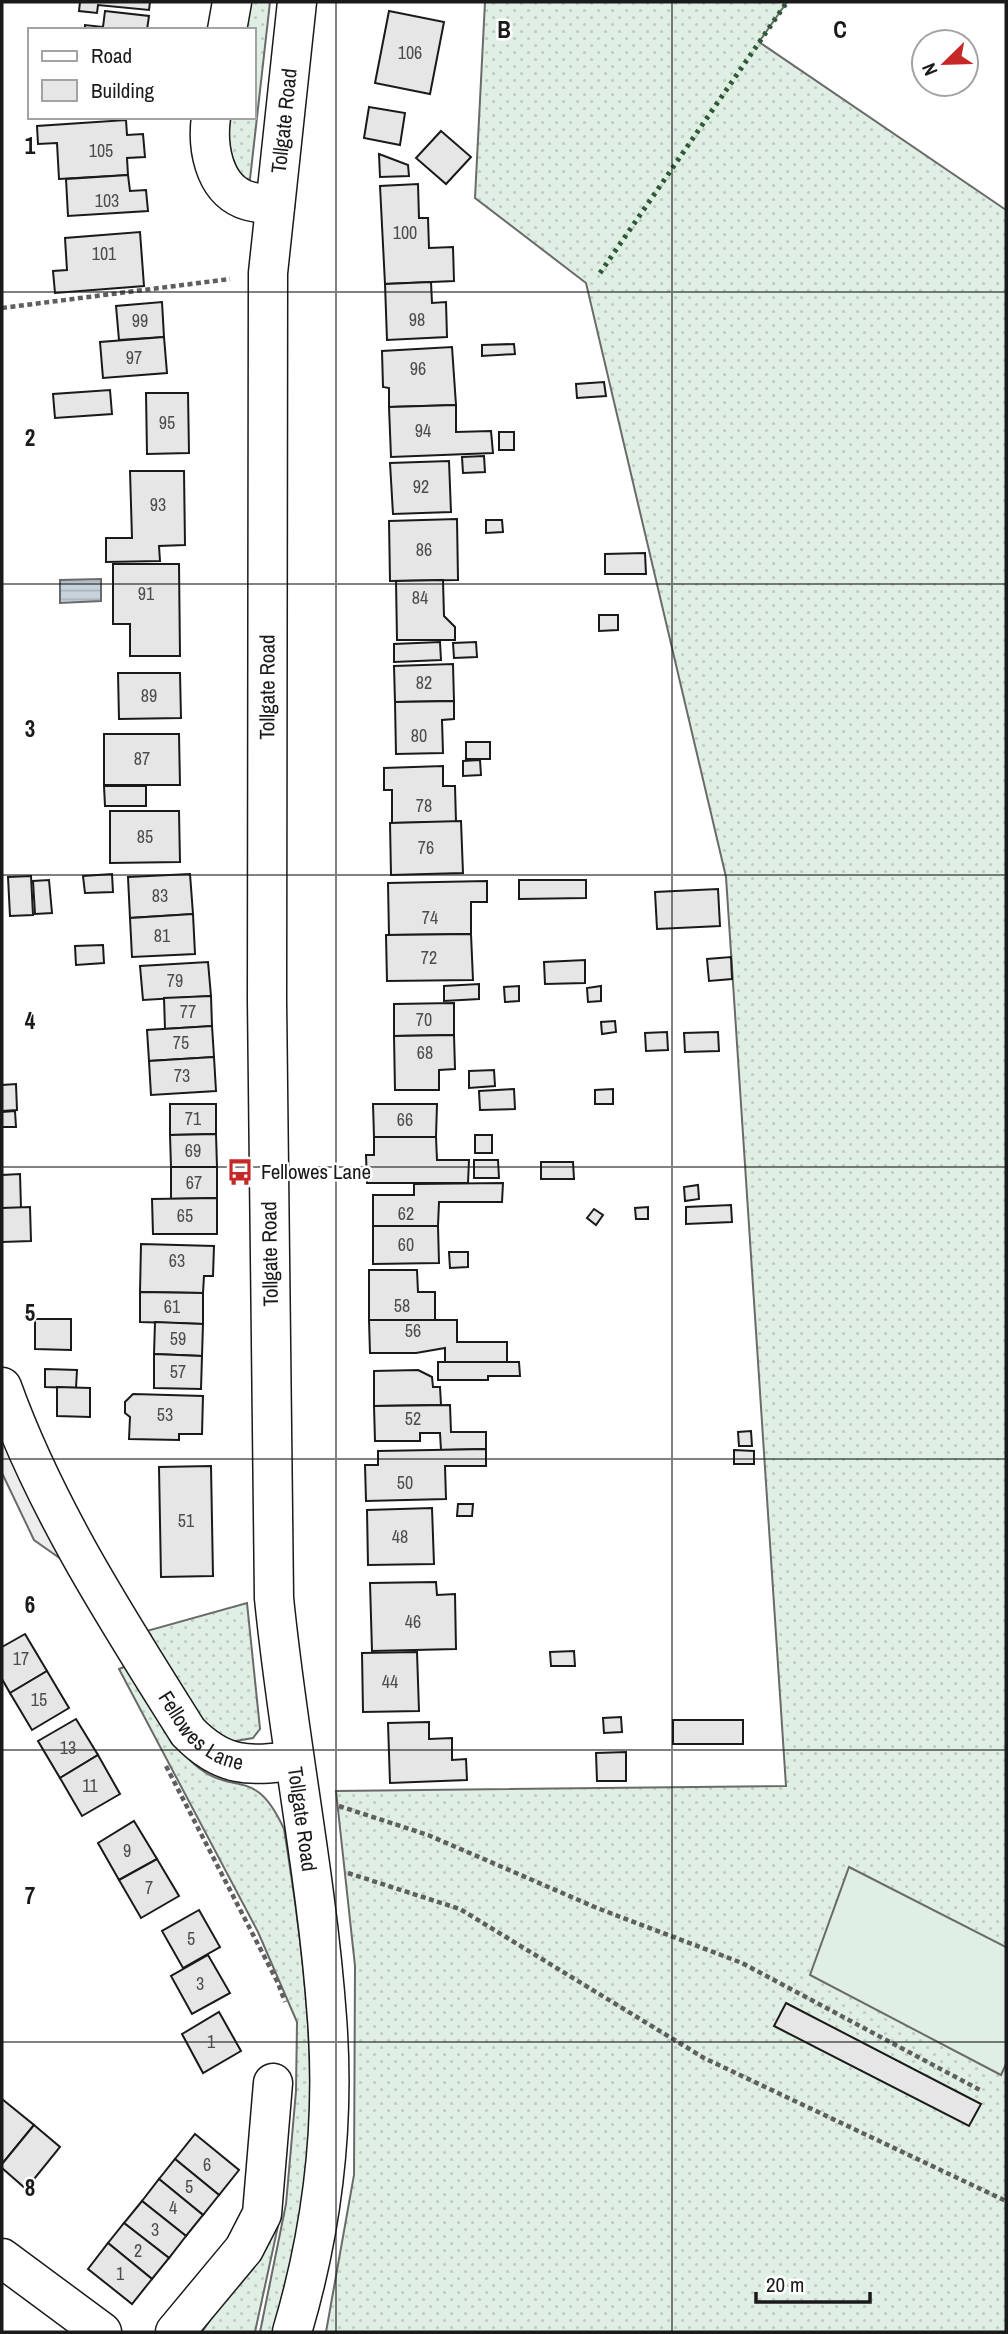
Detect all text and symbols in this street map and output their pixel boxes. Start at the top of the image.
text: B [497,14,511,45]
text: C [833,14,847,45]
legend [28,28,256,119]
north arrow [910,28,980,98]
house number: 106 [398,40,422,65]
text: Road [91,41,132,70]
text: N [915,59,944,80]
street label: Tollgate Road [264,67,304,175]
text: Building [91,76,155,105]
text: 1 [25,130,36,161]
house number: 105 [89,138,113,163]
house number: 103 [95,188,119,213]
house number: 100 [393,220,417,245]
house number: 101 [92,241,117,266]
house number: 98 [409,307,425,332]
house number: 99 [132,308,148,333]
house number: 97 [126,345,142,370]
house number: 96 [410,356,426,381]
house number: 95 [159,410,175,435]
house number: 94 [415,418,431,443]
text: 2 [25,422,35,453]
house number: 92 [413,474,429,499]
house number: 93 [150,492,166,517]
house number: 86 [416,537,432,562]
house number: 91 [138,581,155,606]
house number: 84 [412,585,428,610]
street label: Tollgate Road [252,634,282,740]
house number: 82 [416,670,432,695]
house number: 89 [141,683,157,708]
text: 3 [25,713,35,744]
house number: 80 [411,723,427,748]
house number: 87 [134,746,150,771]
house number: 78 [416,793,432,818]
house number: 85 [137,824,153,849]
house number: 76 [418,835,434,860]
house number: 83 [152,883,168,908]
house number: 74 [422,905,438,930]
house number: 81 [154,923,171,948]
house number: 72 [421,945,437,970]
house number: 79 [167,968,183,993]
house number: 77 [180,999,196,1024]
text: 4 [25,1005,36,1036]
house number: 70 [416,1007,432,1032]
house number: 75 [173,1030,189,1055]
house number: 68 [417,1040,433,1065]
house number: 73 [174,1063,190,1088]
house number: 71 [185,1106,202,1131]
house number: 66 [397,1107,413,1132]
house number: 69 [185,1138,201,1163]
bus stop icon: Fellowes Lane [225,1157,255,1187]
place label: Fellowes Lane [261,1157,371,1186]
house number: 67 [186,1170,202,1195]
street label: Tollgate Road [254,1201,285,1307]
house number: 62 [398,1201,414,1226]
house number: 65 [177,1203,193,1228]
house number: 60 [398,1232,414,1257]
house number: 63 [169,1248,185,1273]
house number: 58 [394,1293,410,1318]
house number: 61 [164,1294,181,1319]
text: 5 [25,1297,35,1328]
house number: 56 [405,1318,421,1343]
house number: 59 [170,1326,186,1351]
house number: 57 [170,1359,186,1384]
house number: 53 [157,1402,173,1427]
house number: 52 [405,1406,421,1431]
house number: 50 [397,1470,413,1495]
house number: 51 [178,1508,195,1533]
house number: 48 [392,1524,408,1549]
text: 6 [25,1589,35,1620]
house number: 46 [405,1609,421,1634]
house number: 17 [13,1646,29,1671]
house number: 44 [382,1669,398,1694]
street label: Fellowes Lane [152,1685,246,1777]
house number: 15 [31,1687,47,1712]
house number: 13 [60,1735,76,1760]
street label: Tollgate Road [281,1765,324,1873]
house number: 11 [82,1773,98,1798]
house number: 9 [123,1838,131,1863]
house number: 7 [145,1875,153,1900]
text: 7 [25,1880,35,1911]
house number: 5 [187,1926,195,1951]
house number: 3 [196,1971,204,1996]
house number: 1 [207,2029,216,2054]
house number: 6 [203,2152,211,2177]
text: 8 [25,2172,35,2203]
house number: 5 [185,2174,193,2199]
house number: 4 [169,2195,177,2220]
house number: 3 [151,2217,159,2242]
house number: 2 [134,2238,142,2263]
scale bar [756,2260,870,2304]
house number: 1 [116,2261,125,2286]
text: 20 m [766,2270,804,2299]

